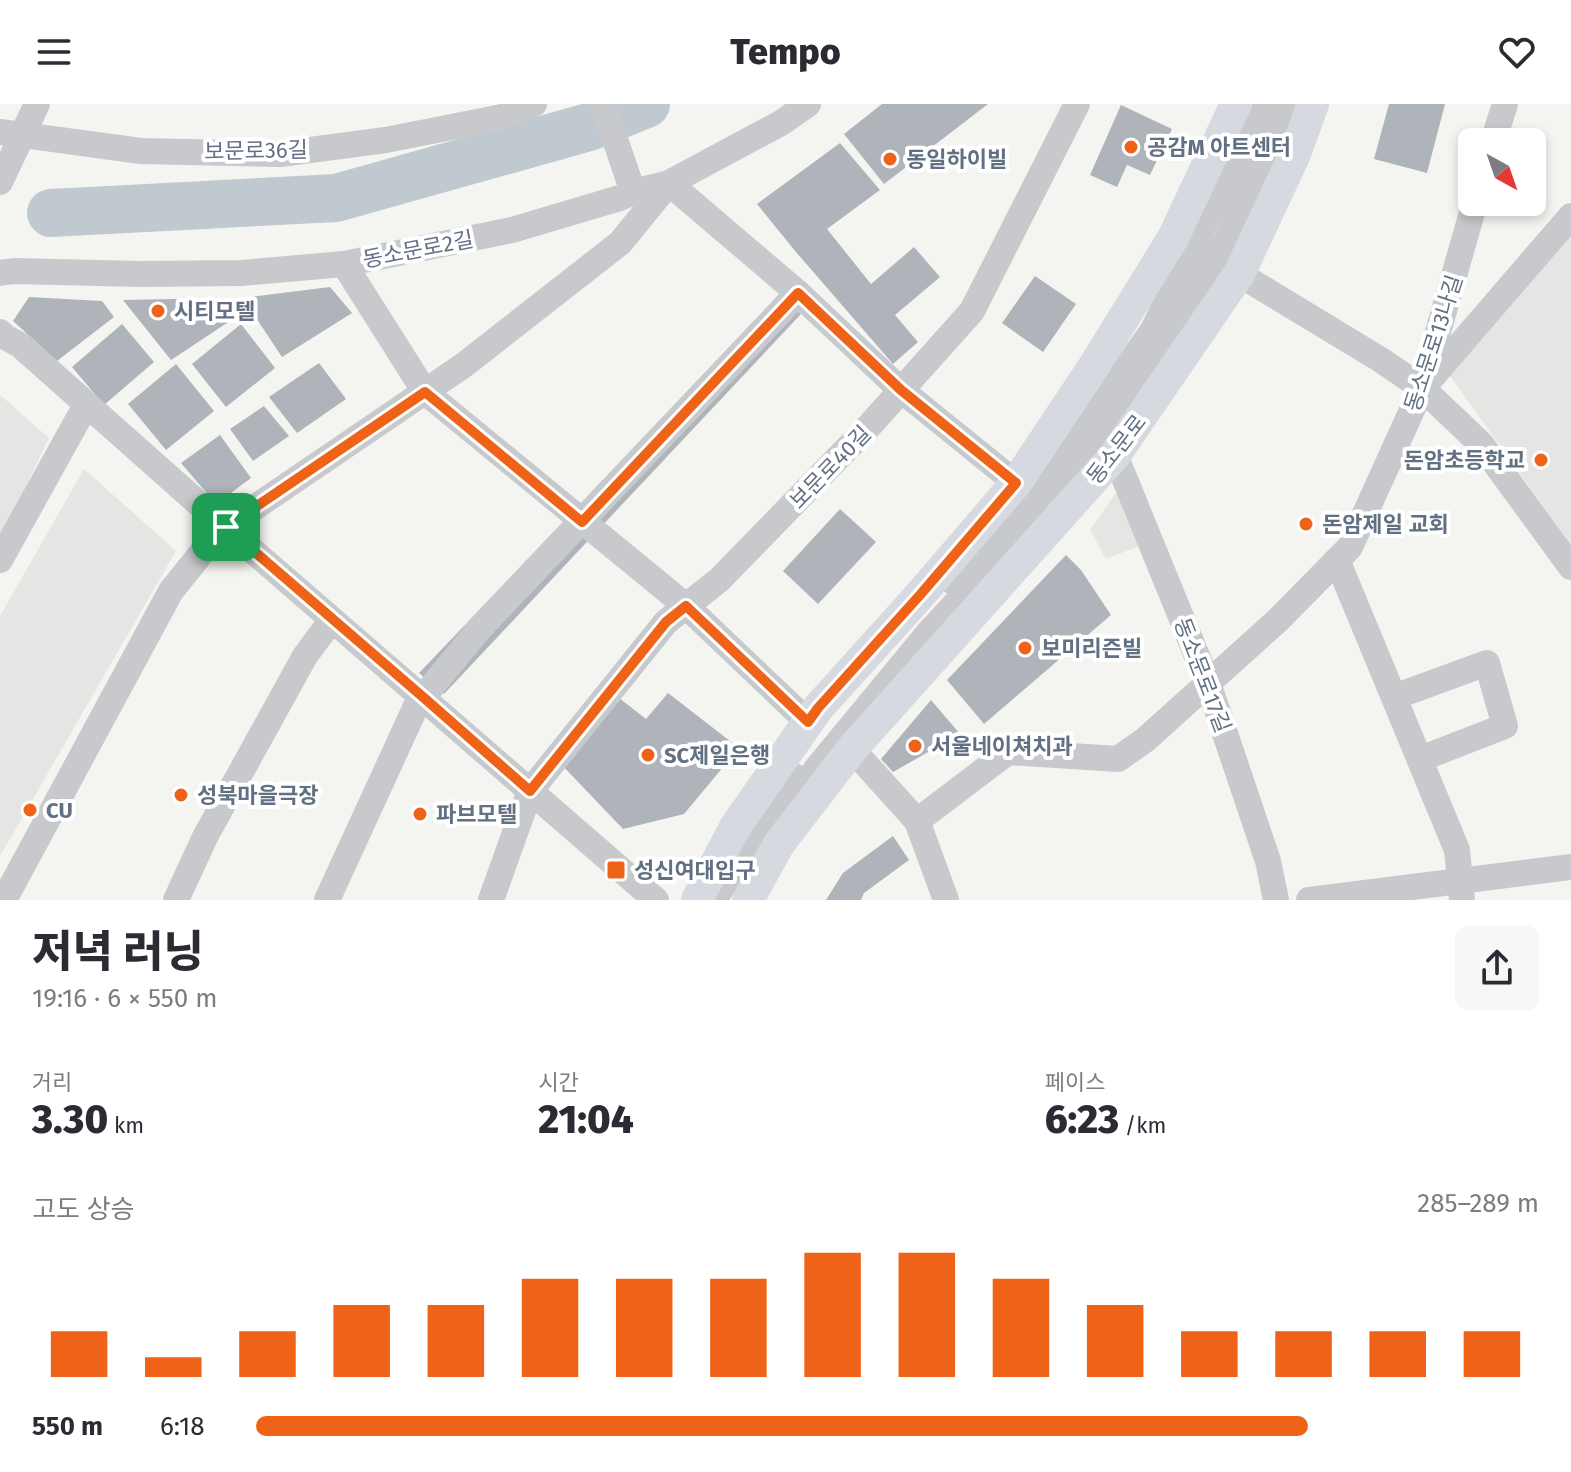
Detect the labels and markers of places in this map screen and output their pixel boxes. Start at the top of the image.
place label: 공감M 아트센터 [1147,134,1291,161]
marker: 공감M 아트센터 [1122,138,1140,156]
place label: 동일하이빌 [906,146,1007,173]
marker: 동일하이빌 [881,150,899,168]
place label: 시티모텔 [174,298,255,325]
marker: 시티모텔 [149,302,167,320]
place label: 돈암초등학교 [1404,447,1525,474]
marker: 돈암초등학교 [1532,451,1550,469]
pin [192,493,260,561]
place label: 돈암제일 교회 [1322,511,1449,538]
marker: 돈암제일 교회 [1297,515,1315,533]
place label: 보미리즌빌 [1041,635,1142,662]
marker: 보미리즌빌 [1016,639,1034,657]
place label: 서울네이쳐치과 [931,733,1073,760]
marker: 서울네이쳐치과 [906,737,924,755]
place label: SC제일은행 [664,742,770,769]
marker: SC제일은행 [639,746,657,764]
place label: 성북마을극장 [197,782,318,809]
marker: 성북마을극장 [172,786,190,804]
place label: CU [46,797,73,824]
marker: CU [21,801,39,819]
place label: 파브모텔 [436,801,517,828]
marker: 파브모텔 [411,805,429,823]
place label: 성신여대입구 [634,857,755,884]
marker: 성신여대입구 [605,859,627,881]

